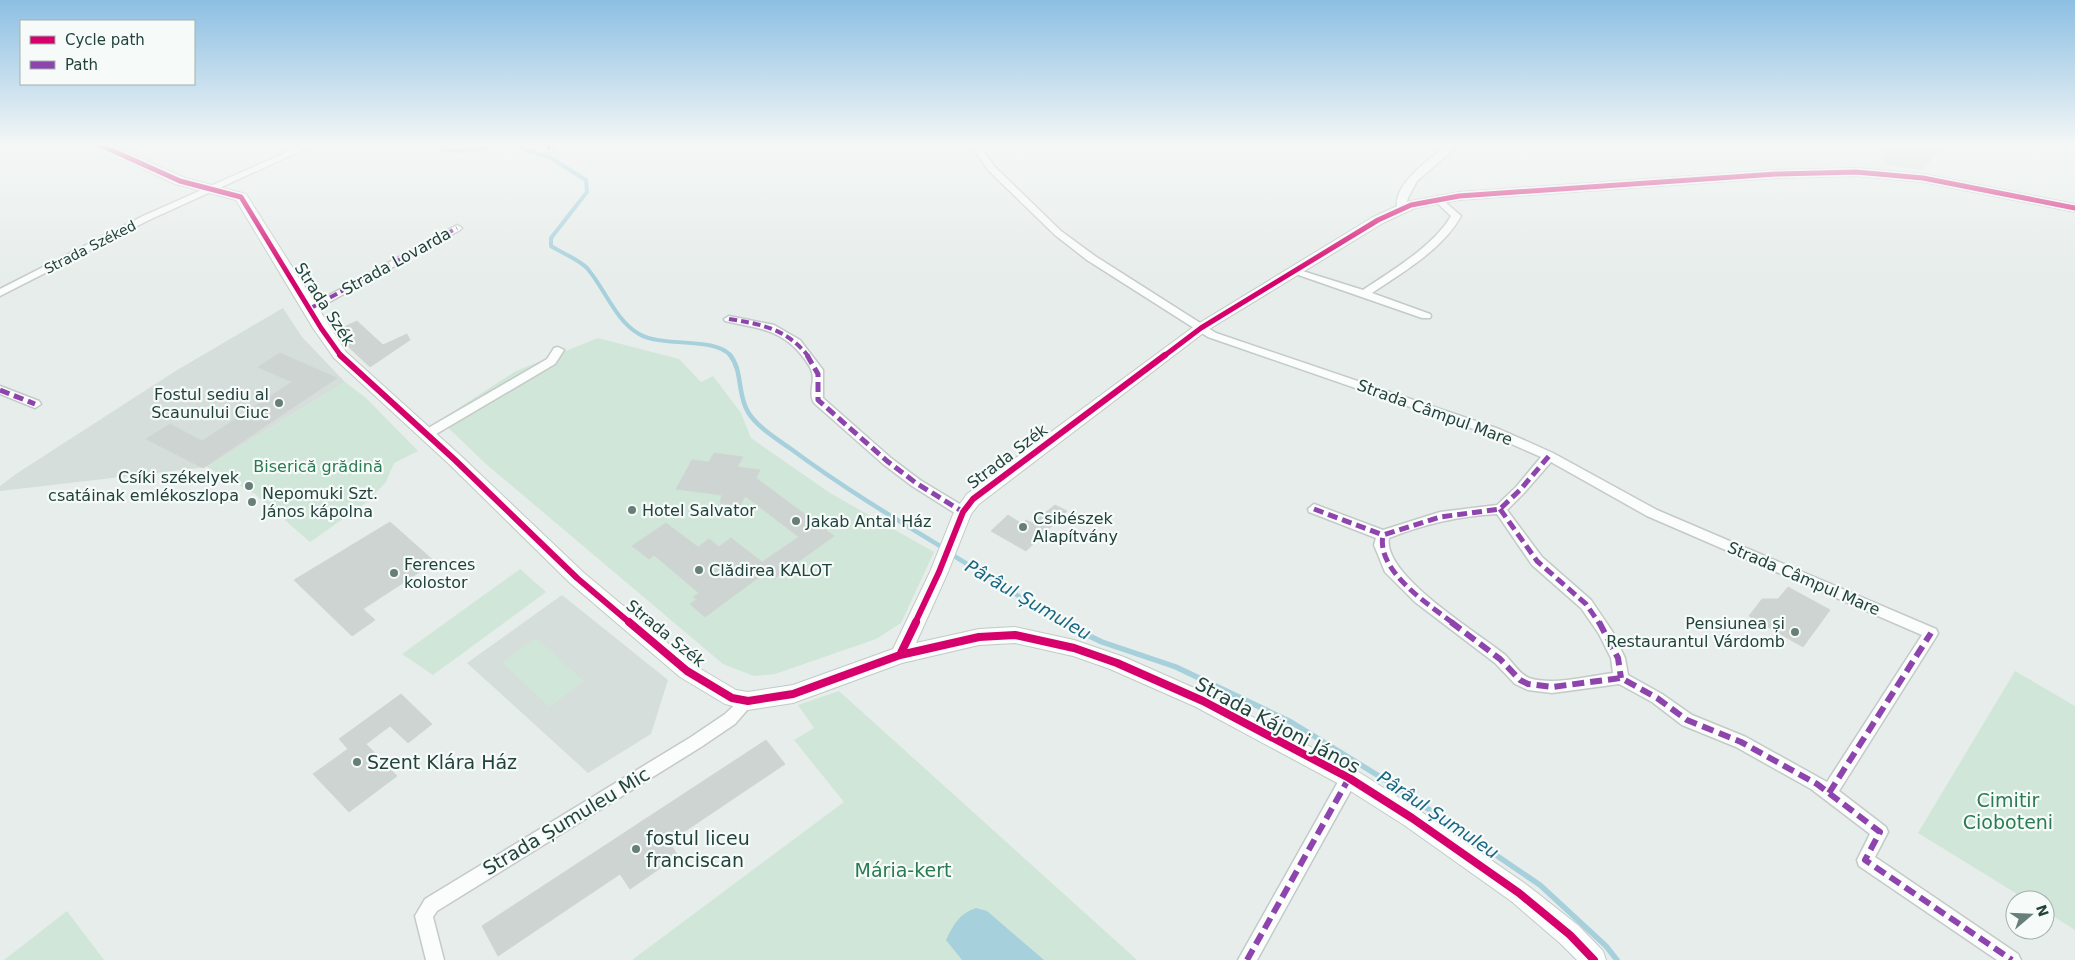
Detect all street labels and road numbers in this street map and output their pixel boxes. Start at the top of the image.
street label: Strada Széked [42,217,138,277]
street label: Strada Lovarda [338,224,454,299]
street label: Strada Szék [291,259,359,350]
street label: Strada Câmpul Mare [1355,376,1515,449]
street label: Strada Szék [963,420,1052,493]
street label: Strada Câmpul Mare [1725,538,1883,619]
street label: Strada Szék [623,596,709,671]
street label: Strada Kájoni János [1192,672,1364,778]
street label: Strada Șumuleu Mic [479,763,654,880]

